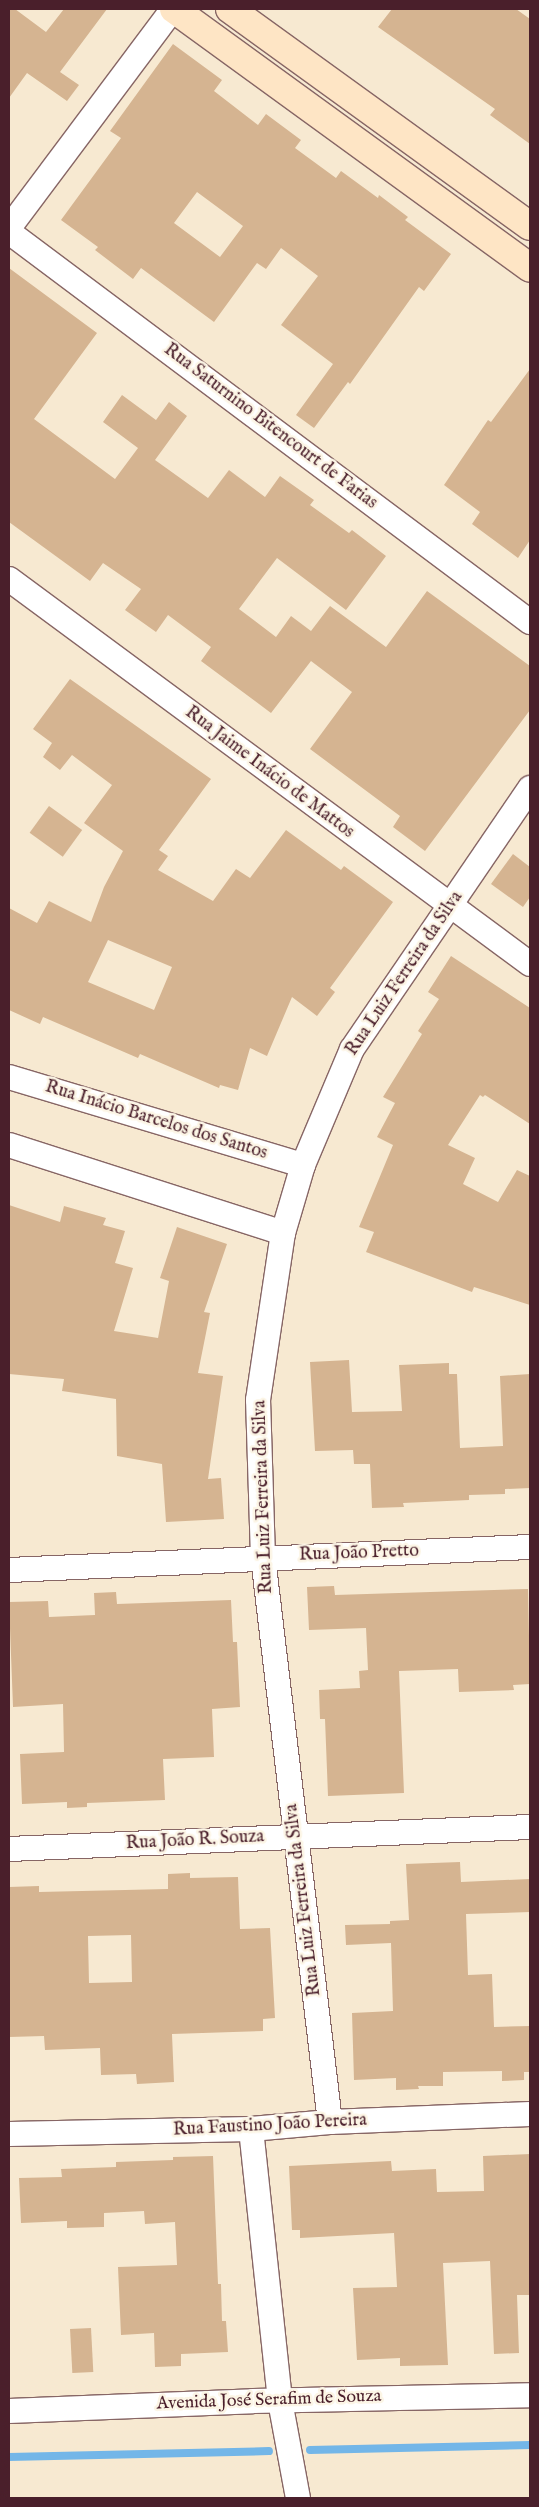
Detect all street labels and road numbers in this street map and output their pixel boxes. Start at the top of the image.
street label: Rua Saturnino Bitencourt de Farias [159,340,381,514]
street label: Rua Jaime Inácio de Mattos [180,702,358,844]
street label: Rua Luiz Ferreira da Silva [342,888,468,1060]
street label: Rua Inácio Barcelos dos Santos [42,1077,270,1165]
street label: Rua Luiz Ferreira da Silva [250,1400,278,1594]
street label: Rua João Pretto [299,1541,419,1567]
street label: Rua Luiz Ferreira da Silva [281,1803,327,1997]
street label: Rua João R. Souza [125,1827,265,1855]
street label: Rua Faustino João Pereira [173,2110,367,2142]
street label: Avenida José Serafim de Souza [156,2386,382,2416]

